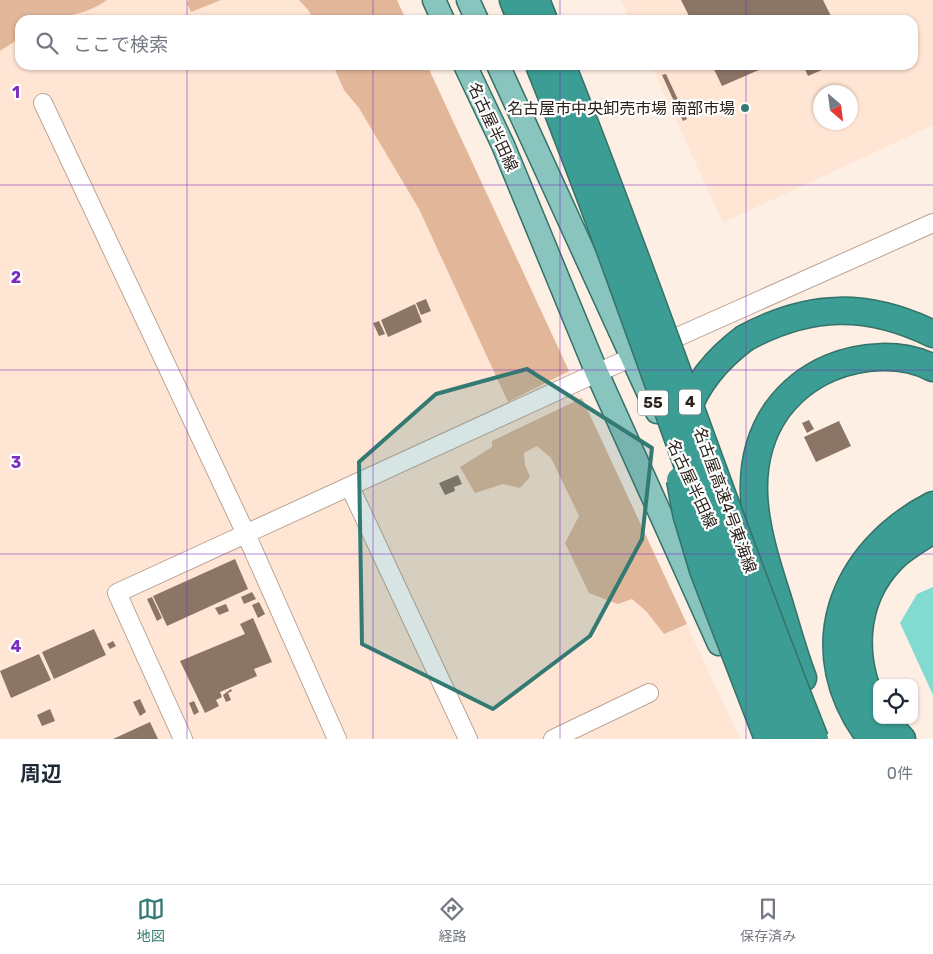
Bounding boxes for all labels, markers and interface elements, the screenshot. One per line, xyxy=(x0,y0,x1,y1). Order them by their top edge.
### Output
search box xyxy=(15,15,918,70)
icon: search xyxy=(33,29,61,57)
text: ここで検索 xyxy=(73,33,168,56)
street label: 名古屋半田線 xyxy=(464,79,522,175)
text: 1 xyxy=(12,83,20,102)
north arrow xyxy=(813,85,858,130)
place label: 名古屋市中央卸売市場 南部市場 xyxy=(507,99,735,118)
marker: 名古屋市中央卸売市場 南部市場 xyxy=(739,102,751,114)
text: 2 xyxy=(11,268,21,287)
road number: 55 xyxy=(638,390,668,416)
road number: 4 xyxy=(679,390,701,414)
street label: 名古屋高速4号東海線 xyxy=(690,424,760,576)
street label: 名古屋半田線 xyxy=(663,436,721,532)
text: 3 xyxy=(11,453,21,472)
text: 4 xyxy=(11,637,22,656)
map controls xyxy=(873,679,918,724)
button: locate xyxy=(873,679,918,724)
text: 周辺 xyxy=(20,761,62,786)
text: 0件 xyxy=(887,764,913,783)
tab: 地図 xyxy=(137,895,165,945)
tab: 経路 xyxy=(438,895,466,945)
tab: 保存済み xyxy=(740,895,796,945)

